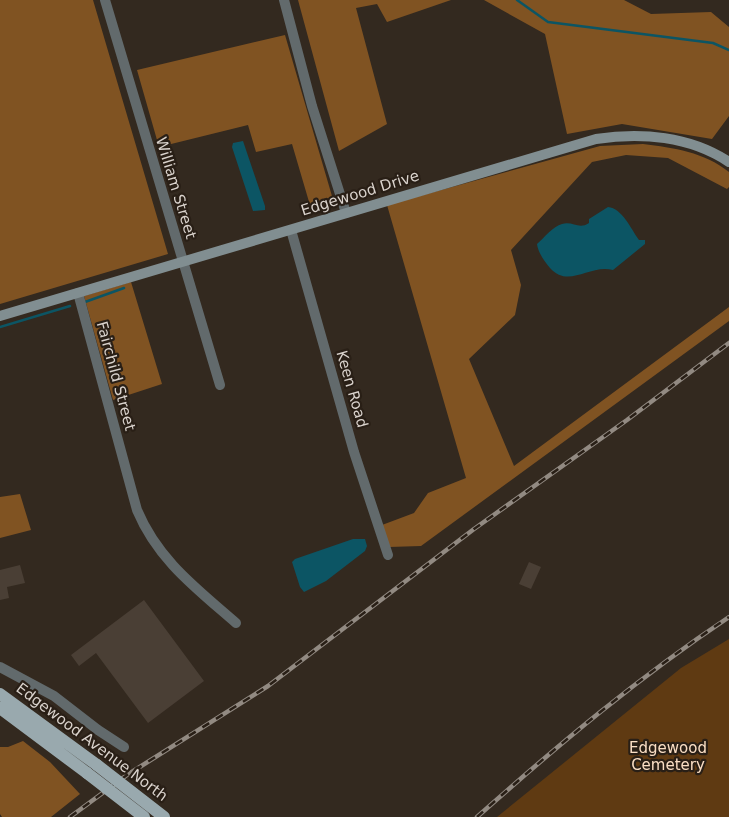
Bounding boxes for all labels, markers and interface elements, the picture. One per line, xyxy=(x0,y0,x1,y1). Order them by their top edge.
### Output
street label: William Street xyxy=(152,135,200,241)
street label: Edgewood Drive xyxy=(299,166,421,220)
street label: Fairchild Street xyxy=(93,319,139,433)
street label: Keen Road xyxy=(332,348,372,430)
street label: Edgewood Avenue North xyxy=(13,679,171,805)
park label: Edgewood Cemetery xyxy=(629,739,707,774)

